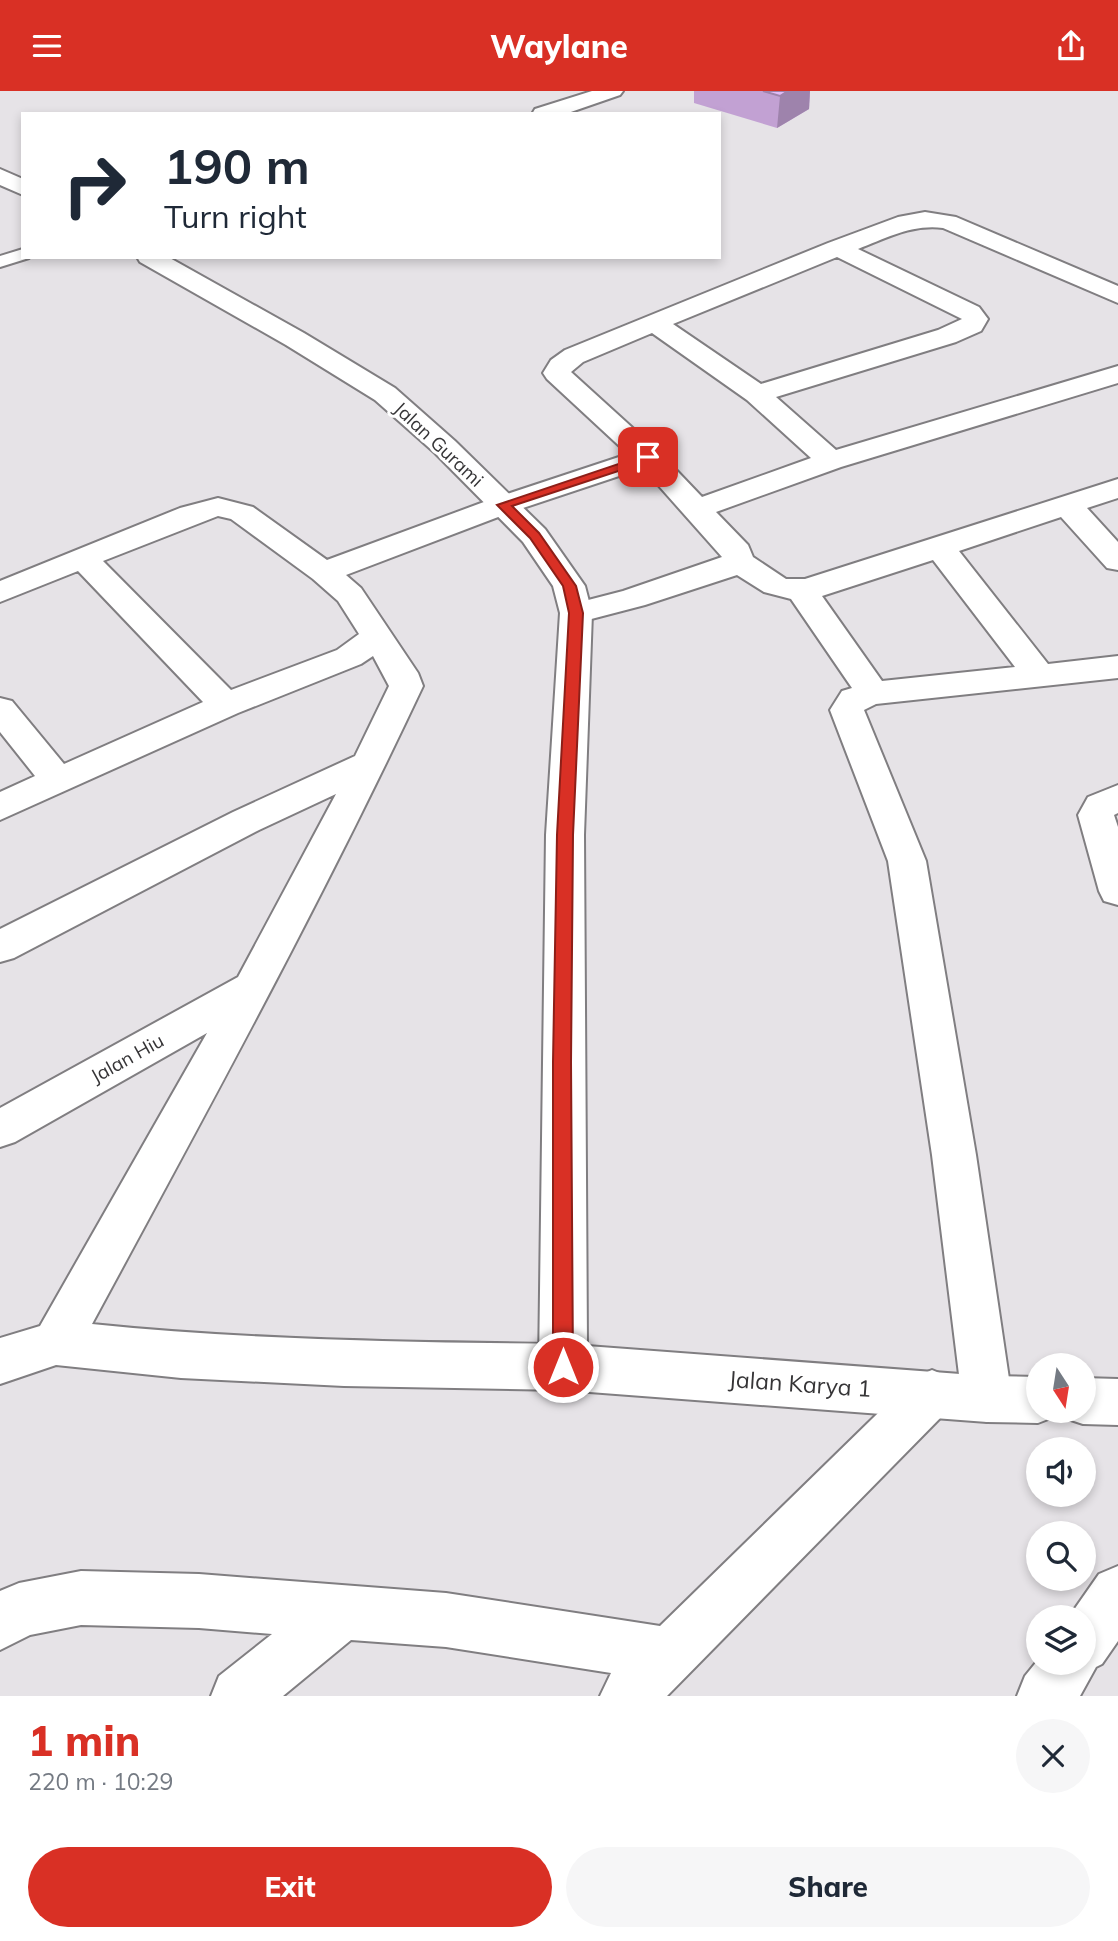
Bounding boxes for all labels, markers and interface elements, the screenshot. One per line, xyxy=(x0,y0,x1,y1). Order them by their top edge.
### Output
text: Waylane xyxy=(490,26,628,66)
icon: menu xyxy=(28,27,66,65)
icon: share xyxy=(1052,27,1090,65)
text: 190 m xyxy=(164,135,310,196)
icon: right xyxy=(49,140,140,231)
text: Turn right xyxy=(164,196,307,236)
street label: Jalan Gurami xyxy=(389,396,489,492)
pin xyxy=(618,427,678,487)
icon: arrive xyxy=(629,438,667,476)
street label: Jalan Hiu xyxy=(86,1028,168,1088)
position arrow xyxy=(526,1330,600,1404)
north arrow xyxy=(1026,1353,1096,1423)
map controls xyxy=(1026,1353,1096,1675)
street label: Jalan Karya 1 xyxy=(728,1364,872,1403)
button: sound xyxy=(1026,1437,1096,1507)
button: search xyxy=(1026,1521,1096,1591)
button: layers xyxy=(1026,1605,1096,1675)
text: 1 min xyxy=(28,1714,141,1767)
button: close xyxy=(1016,1719,1090,1793)
text: 220 m · 10:29 xyxy=(28,1767,173,1796)
button: Exit xyxy=(28,1847,552,1927)
button: Share xyxy=(566,1847,1090,1927)

